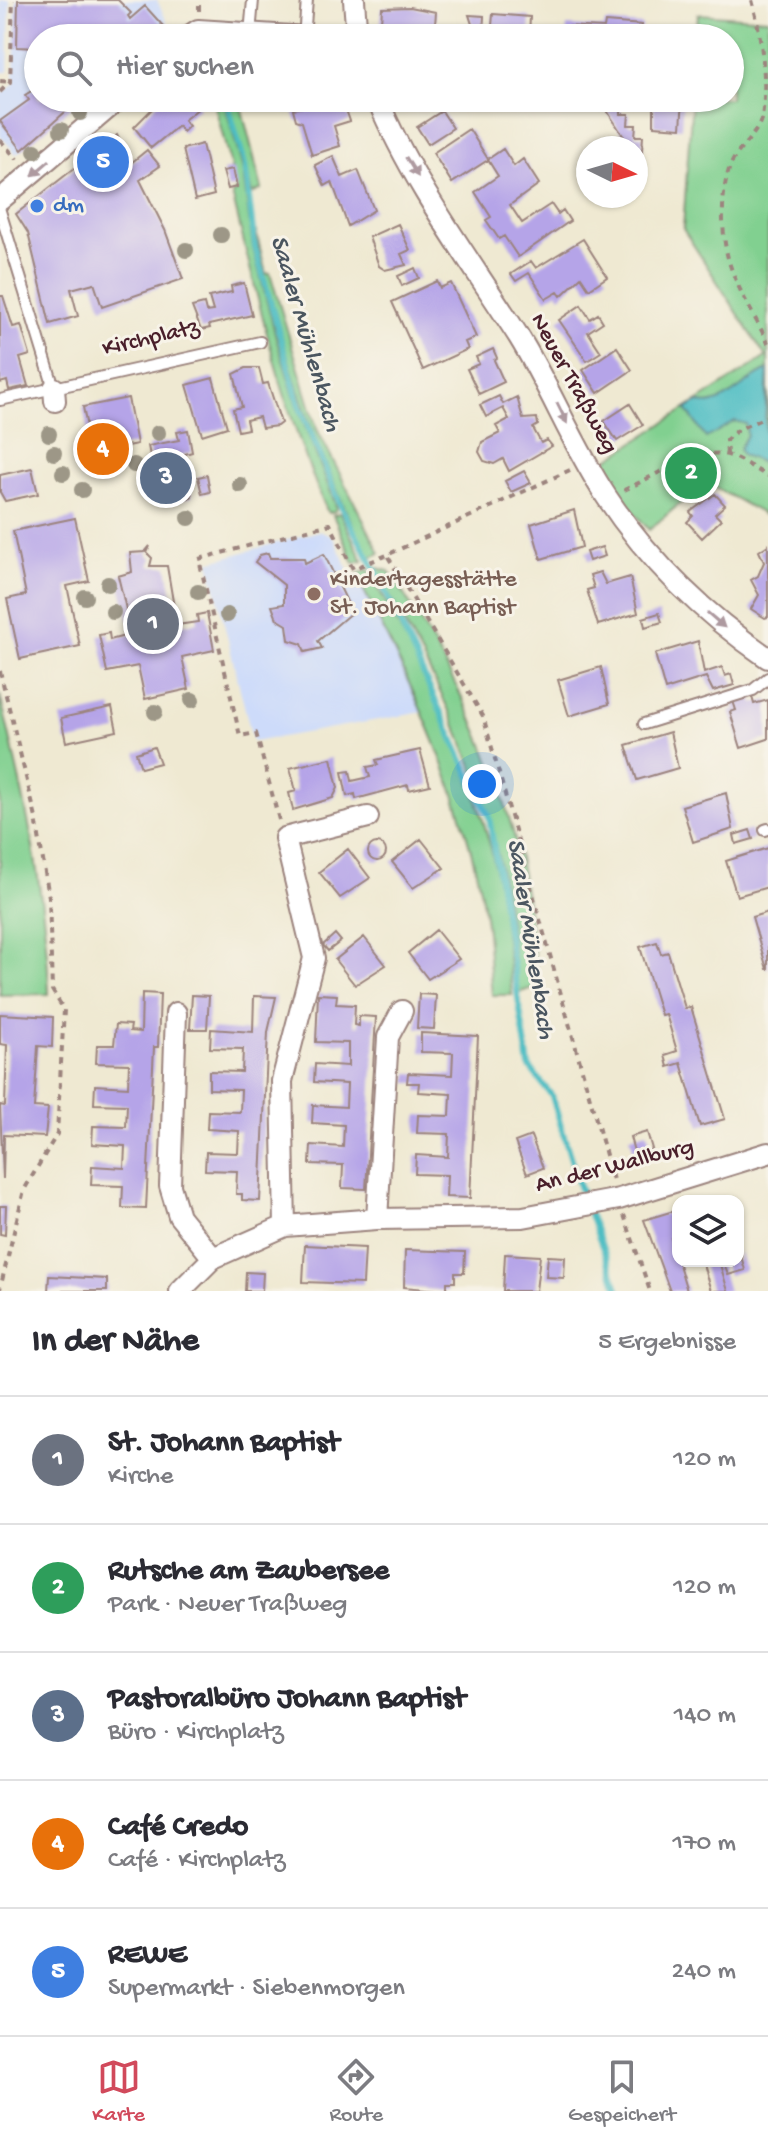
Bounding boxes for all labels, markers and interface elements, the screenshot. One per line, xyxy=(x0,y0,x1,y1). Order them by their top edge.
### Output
search box xyxy=(24,24,744,112)
icon: search xyxy=(52,46,96,90)
text: Hier suchen xyxy=(116,51,254,86)
pin: 5 xyxy=(77,132,129,192)
north arrow xyxy=(576,136,648,208)
one-way arrow xyxy=(405,156,419,178)
one-way arrow xyxy=(31,159,51,176)
place label: dm xyxy=(53,192,84,221)
marker: dm xyxy=(28,197,46,215)
water label: Saaler Mühlenbach xyxy=(261,233,347,436)
street label: Neuer Traßweg xyxy=(522,309,624,459)
street label: Kirchplatz xyxy=(100,313,204,364)
one-way arrow xyxy=(555,402,569,425)
pin: 4 xyxy=(77,419,129,479)
pin: 2 xyxy=(665,443,717,503)
pin: 3 xyxy=(140,448,192,508)
place label: Kindertagesstätte St. Johann Baptist xyxy=(330,566,517,623)
marker: Kindertagesstätte St. Johann Baptist xyxy=(305,585,323,603)
pin: 1 xyxy=(127,594,179,654)
one-way arrow xyxy=(706,611,726,628)
your location xyxy=(462,764,502,804)
water label: Saaler Mühlenbach xyxy=(498,837,560,1042)
street label: An der Wallburg xyxy=(533,1133,697,1201)
map controls xyxy=(672,1195,744,1267)
button: layers xyxy=(672,1195,744,1267)
text: In der Nähe xyxy=(32,1323,199,1363)
text: 5 Ergebnisse xyxy=(598,1328,736,1359)
text: St. Johann Baptist xyxy=(108,1427,339,1462)
text: 1 xyxy=(53,1445,63,1476)
text: 120 m xyxy=(673,1445,736,1476)
text: Kirche xyxy=(108,1462,173,1493)
text: Rutsche am Zaubersee xyxy=(108,1555,389,1590)
text: 2 xyxy=(52,1573,64,1604)
text: 120 m xyxy=(673,1573,736,1604)
text: Park · Neuer Traßweg xyxy=(108,1590,347,1621)
text: Pastoralbüro Johann Baptist xyxy=(108,1683,466,1718)
text: 3 xyxy=(51,1701,65,1732)
text: 140 m xyxy=(674,1701,736,1732)
text: Büro · Kirchplatz xyxy=(108,1718,284,1749)
text: Café Credo xyxy=(108,1811,248,1846)
text: 4 xyxy=(52,1829,64,1860)
text: 170 m xyxy=(673,1829,736,1860)
text: Café · Kirchplatz xyxy=(108,1846,285,1877)
text: REWE xyxy=(108,1939,187,1974)
text: 5 xyxy=(51,1957,65,1988)
text: 240 m xyxy=(672,1957,736,1988)
text: Supermarkt · Siebenmorgen xyxy=(108,1974,405,2005)
tab: Karte xyxy=(92,2055,145,2129)
tab: Route xyxy=(330,2055,383,2129)
tab: Gespeichert xyxy=(568,2055,676,2129)

